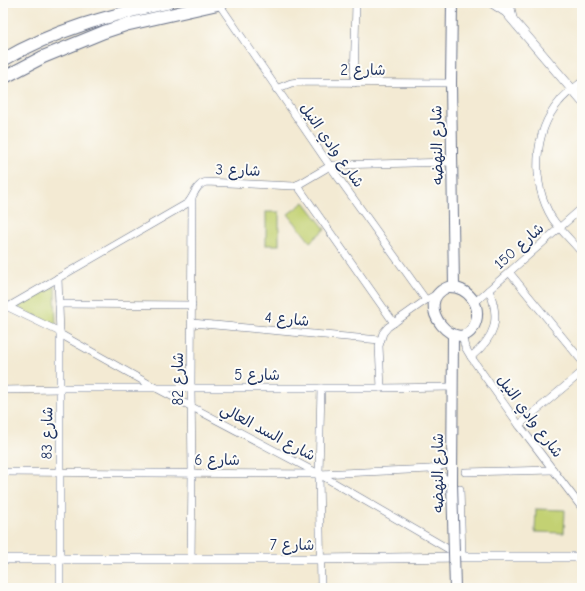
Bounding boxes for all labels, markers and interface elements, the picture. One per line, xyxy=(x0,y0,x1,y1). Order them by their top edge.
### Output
street label: شارع 2 xyxy=(340,61,386,80)
street label: شارع وادي النيل xyxy=(295,99,368,192)
street label: شارع النهضه xyxy=(427,105,448,185)
street label: شارع 3 xyxy=(215,160,261,181)
street label: شارع 150 xyxy=(490,219,548,274)
street label: شارع 4 xyxy=(264,308,310,331)
street label: شارع 82 xyxy=(169,352,188,406)
street label: شارع 5 xyxy=(234,366,280,385)
street label: شارع وادي النيل xyxy=(491,371,567,462)
street label: شارع السد العالي xyxy=(216,399,319,468)
street label: شارع 83 xyxy=(38,406,57,460)
street label: شارع النهضه xyxy=(429,433,448,513)
street label: شارع 6 xyxy=(194,451,240,470)
street label: شارع 7 xyxy=(270,536,314,555)

